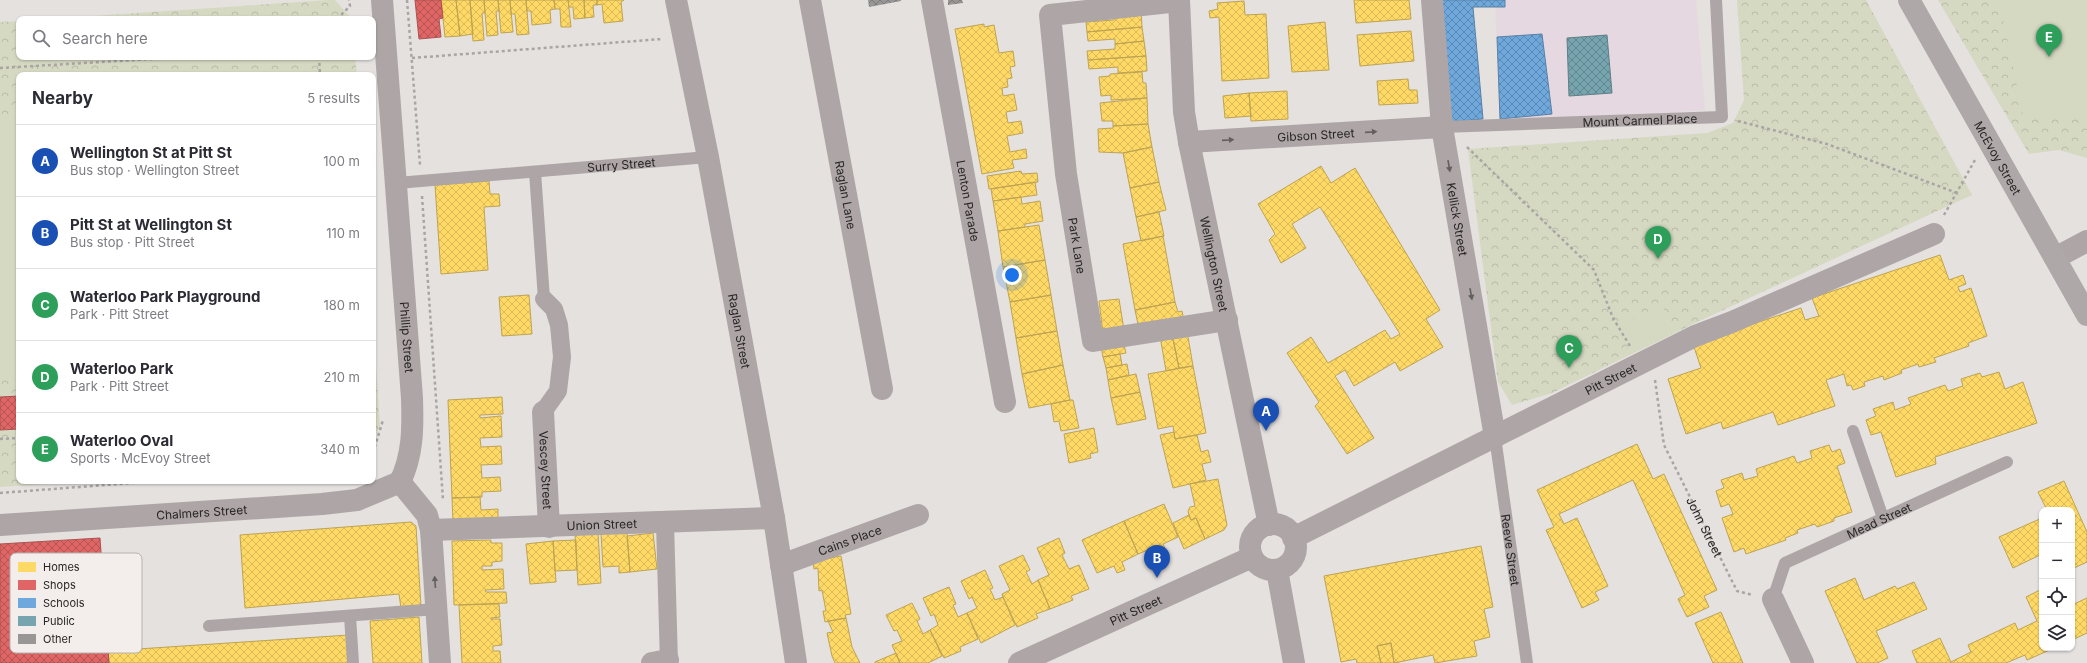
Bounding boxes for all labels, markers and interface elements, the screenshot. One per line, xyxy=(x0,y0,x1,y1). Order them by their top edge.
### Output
search box xyxy=(16,16,376,60)
pin: E xyxy=(2036,24,2062,57)
icon: search xyxy=(30,27,52,49)
text: Search here xyxy=(62,29,148,48)
text: Nearby xyxy=(32,88,93,108)
text: 5 results xyxy=(307,90,360,106)
street label: Mount Carmel Place xyxy=(1582,110,1697,129)
street label: McEvoy Street xyxy=(1971,118,2025,197)
street label: Gibson Street xyxy=(1277,125,1355,144)
one-way arrow xyxy=(1365,128,1377,135)
one-way arrow xyxy=(1222,137,1234,144)
text: Wellington St at Pitt St xyxy=(70,143,232,162)
text: A xyxy=(40,153,50,169)
text: 100 m xyxy=(323,153,360,169)
street label: Surry Street xyxy=(587,154,656,175)
street label: Raglan Lane xyxy=(832,159,860,230)
street label: Lenton Parade xyxy=(954,159,983,243)
one-way arrow xyxy=(1446,160,1452,172)
text: Bus stop · Wellington Street xyxy=(70,162,239,178)
street label: Kellick Street xyxy=(1444,182,1471,257)
text: Pitt St at Wellington St xyxy=(70,215,232,234)
street label: Wellington Street xyxy=(1197,215,1232,313)
street label: Park Lane xyxy=(1066,216,1089,275)
text: B xyxy=(41,225,49,241)
text: 110 m xyxy=(326,225,360,241)
pin: D xyxy=(1645,226,1671,259)
text: Bus stop · Pitt Street xyxy=(70,234,195,250)
your location xyxy=(1002,265,1022,285)
text: Waterloo Park Playground xyxy=(70,287,260,306)
one-way arrow xyxy=(1468,288,1474,300)
street label: Raglan Street xyxy=(726,292,754,370)
text: C xyxy=(40,297,50,313)
text: 180 m xyxy=(323,297,360,313)
street label: Phillip Street xyxy=(397,301,418,373)
text: Park · Pitt Street xyxy=(70,306,169,322)
pin: C xyxy=(1556,335,1582,368)
text: Waterloo Park xyxy=(70,359,173,378)
street label: Pitt Street xyxy=(1582,359,1638,398)
text: D xyxy=(40,369,50,385)
text: 210 m xyxy=(324,369,360,385)
text: Park · Pitt Street xyxy=(70,378,169,394)
pin: A xyxy=(1253,398,1279,431)
street label: Vescey Street xyxy=(536,430,556,510)
text: Waterloo Oval xyxy=(70,431,173,450)
text: E xyxy=(41,441,49,457)
text: 340 m xyxy=(320,441,360,457)
text: Sports · McEvoy Street xyxy=(70,450,210,466)
street label: John Street xyxy=(1684,494,1726,559)
street label: Mead Street xyxy=(1844,499,1914,542)
street label: Chalmers Street xyxy=(156,501,248,522)
map controls xyxy=(2039,507,2075,651)
button: + xyxy=(2039,507,2075,543)
street label: Reeve Street xyxy=(1499,513,1523,587)
street label: Union Street xyxy=(566,515,637,533)
street label: Cains Place xyxy=(816,522,883,558)
button: − xyxy=(2039,543,2075,579)
pin: B xyxy=(1144,545,1170,578)
legend xyxy=(10,553,142,653)
text: Homes xyxy=(43,560,80,574)
one-way arrow xyxy=(431,576,438,588)
text: Shops xyxy=(43,578,76,592)
button: locate xyxy=(2039,579,2075,615)
street label: Pitt Street xyxy=(1107,592,1164,628)
text: Schools xyxy=(43,596,85,610)
text: Public xyxy=(43,614,75,628)
button: layers xyxy=(2039,615,2075,651)
text: Other xyxy=(43,632,72,646)

